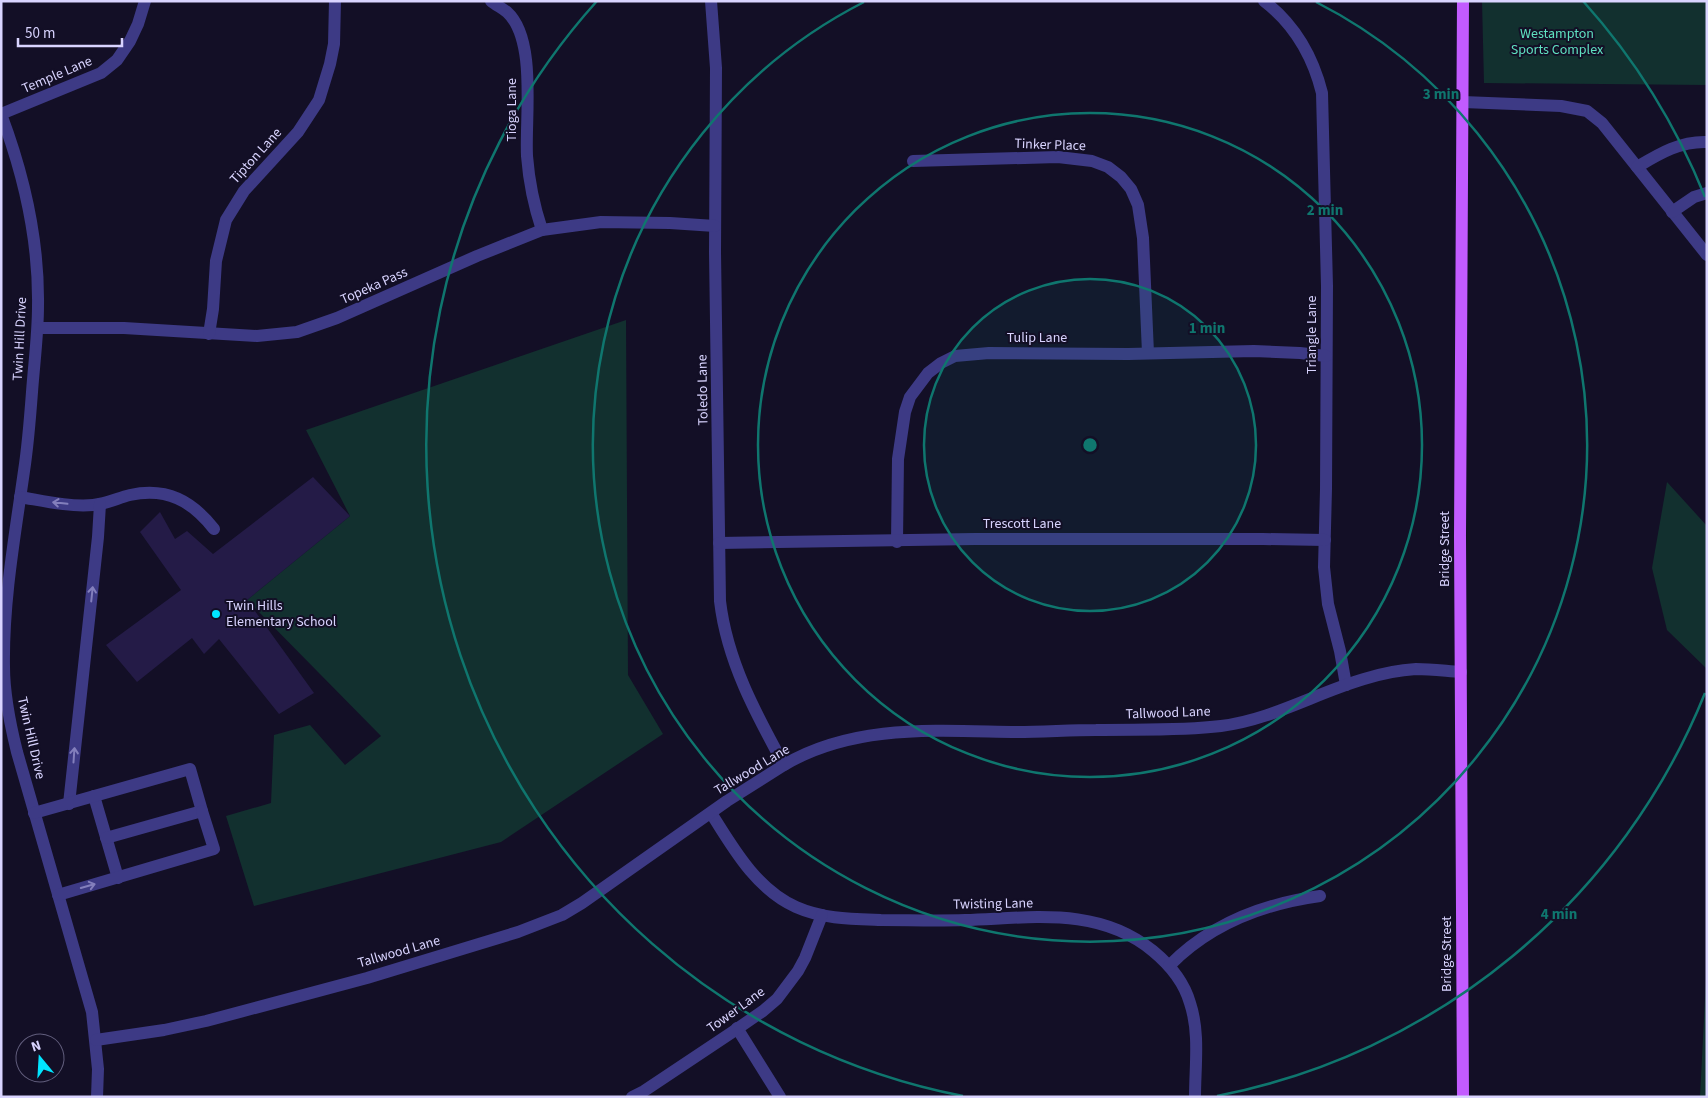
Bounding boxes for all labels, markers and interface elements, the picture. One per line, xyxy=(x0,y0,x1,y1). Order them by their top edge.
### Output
scale bar xyxy=(18,15,121,47)
text: 50 m xyxy=(25,23,55,44)
park label: Westampton Sports Complex xyxy=(1511,24,1604,60)
street label: Temple Lane xyxy=(19,51,95,99)
street label: Tioga Lane xyxy=(502,78,522,142)
text: 3 min xyxy=(1423,84,1459,105)
street label: Tipton Lane xyxy=(225,123,287,189)
street label: Tinker Place xyxy=(1014,134,1086,156)
text: 2 min xyxy=(1307,200,1343,221)
street label: Topeka Pass xyxy=(337,262,411,310)
street label: Triangle Lane xyxy=(1302,296,1322,374)
street label: Twin Hill Drive xyxy=(8,297,32,381)
text: 1 min xyxy=(1189,318,1225,339)
street label: Tulip Lane xyxy=(1007,328,1067,348)
street label: Toledo Lane xyxy=(692,354,714,426)
centre of rings xyxy=(1081,436,1099,454)
one-way arrow xyxy=(52,498,68,508)
street label: Bridge Street xyxy=(1435,511,1455,587)
street label: Trescott Lane xyxy=(983,514,1061,534)
one-way arrow xyxy=(87,586,97,602)
place label: Twin Hills Elementary School xyxy=(226,596,337,632)
marker: Twin Hills Elementary School xyxy=(210,608,222,620)
street label: Twin Hill Drive xyxy=(12,695,50,781)
street label: Tallwood Lane xyxy=(1125,702,1211,724)
street label: Tallwood Lane xyxy=(710,740,794,800)
one-way arrow xyxy=(69,747,79,763)
one-way arrow xyxy=(79,881,95,890)
street label: Twisting Lane xyxy=(953,893,1033,915)
text: 4 min xyxy=(1541,904,1577,925)
street label: Bridge Street xyxy=(1437,916,1457,992)
street label: Tallwood Lane xyxy=(355,931,443,973)
street label: Tower Lane xyxy=(703,982,769,1038)
north arrow xyxy=(15,1033,65,1083)
text: N xyxy=(29,1036,44,1058)

